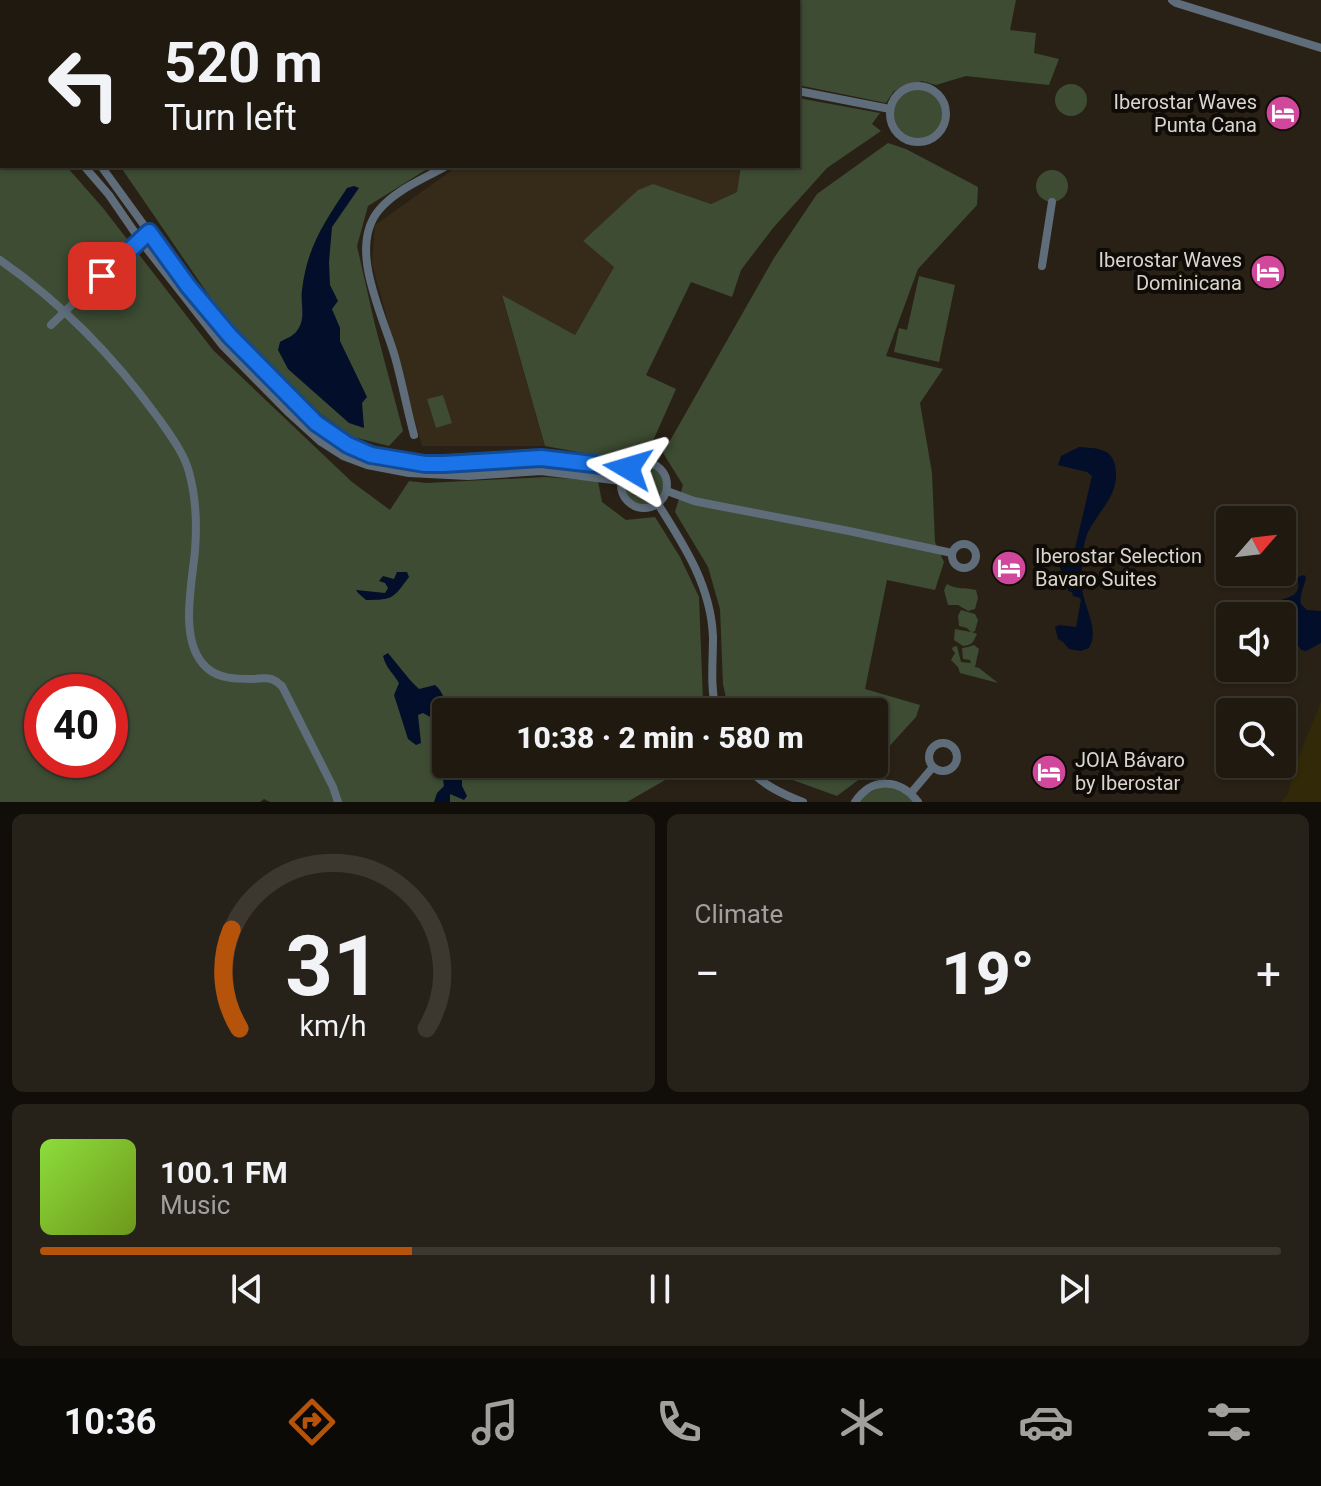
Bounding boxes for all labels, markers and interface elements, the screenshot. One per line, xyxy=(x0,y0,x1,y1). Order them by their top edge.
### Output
text: 520 m xyxy=(164,30,323,96)
icon: left xyxy=(32,32,136,136)
place label: Iberostar Waves Punta Cana xyxy=(1114,90,1257,137)
hotel icon: Iberostar Waves Punta Cana xyxy=(1264,94,1302,132)
text: Turn left xyxy=(164,97,297,139)
pin xyxy=(68,242,136,310)
place label: Iberostar Waves Dominicana xyxy=(1099,248,1242,295)
hotel icon: Iberostar Waves Dominicana xyxy=(1249,253,1287,291)
icon: arrive xyxy=(80,254,124,298)
position arrow xyxy=(586,426,670,510)
north arrow xyxy=(1216,506,1296,586)
map controls xyxy=(1216,506,1296,778)
place label: Iberostar Selection Bavaro Suites xyxy=(1035,544,1202,591)
hotel icon: Iberostar Selection Bavaro Suites xyxy=(990,549,1028,587)
button: sound xyxy=(1216,602,1296,682)
speed limit sign: 40 xyxy=(24,674,128,778)
button: search xyxy=(1216,698,1296,778)
text: 10:38 · 2 min · 580 m xyxy=(516,720,804,755)
place label: JOIA Bávaro by Iberostar xyxy=(1075,748,1185,795)
hotel icon: JOIA Bávaro by Iberostar xyxy=(1030,753,1068,791)
text: Climate xyxy=(695,899,783,929)
text: 31 xyxy=(286,918,381,1015)
text: 19° xyxy=(941,938,1034,1009)
text: − xyxy=(695,948,720,1000)
text: + xyxy=(1256,948,1281,1000)
text: km/h xyxy=(300,1009,367,1043)
text: 100.1 FM xyxy=(160,1155,288,1190)
text: Music xyxy=(160,1190,230,1220)
icon: previous xyxy=(225,1267,269,1311)
icon: pause xyxy=(638,1267,682,1311)
icon: next xyxy=(1052,1267,1096,1311)
icon: directions xyxy=(284,1394,340,1450)
icon: music xyxy=(467,1394,523,1450)
icon: phone xyxy=(651,1394,707,1450)
icon: climate xyxy=(834,1394,890,1450)
icon: car xyxy=(1018,1394,1074,1450)
icon: filters xyxy=(1201,1394,1257,1450)
text: 10:36 xyxy=(64,1401,156,1443)

